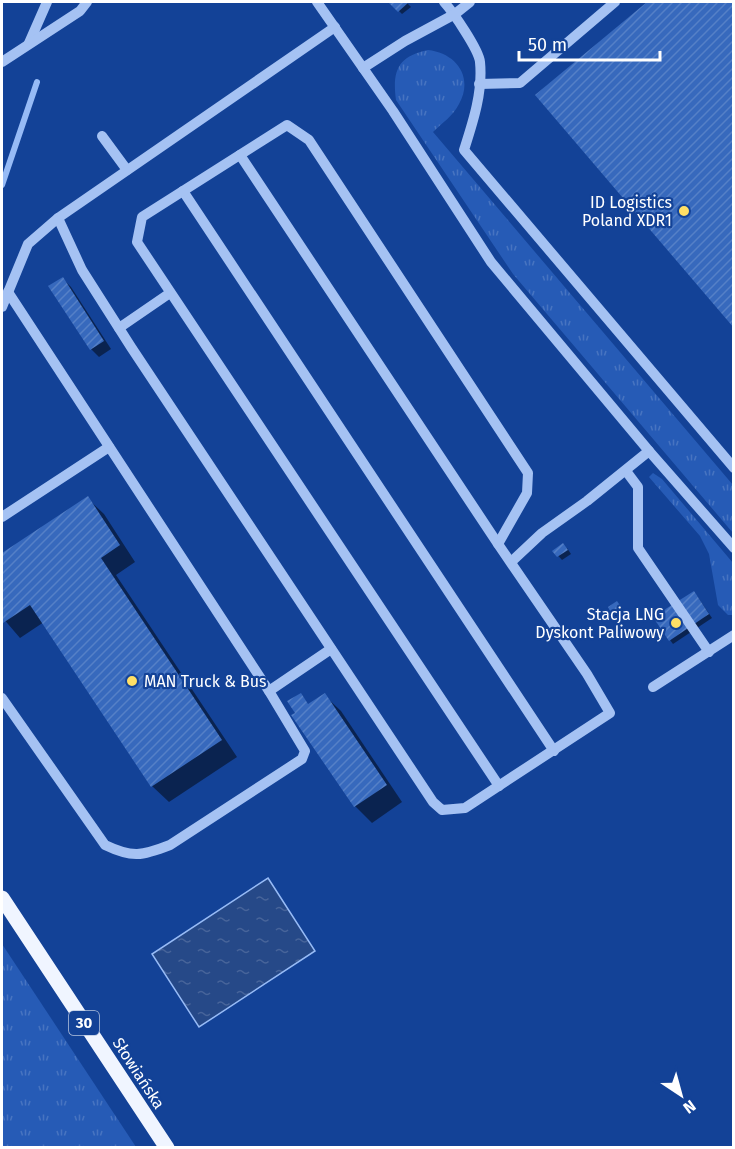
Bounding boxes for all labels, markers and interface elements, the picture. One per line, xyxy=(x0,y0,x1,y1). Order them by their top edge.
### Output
scale bar xyxy=(519,24,660,62)
text: 50 m xyxy=(528,34,567,56)
place label: ID Logistics Poland XDR1 xyxy=(582,193,672,230)
marker: ID Logistics Poland XDR1 xyxy=(677,204,691,218)
place label: Stacja LNG Dyskont Paliwowy xyxy=(535,605,664,642)
marker: Stacja LNG Dyskont Paliwowy xyxy=(669,616,683,630)
place label: MAN Truck & Bus xyxy=(144,672,267,691)
marker: MAN Truck & Bus xyxy=(125,674,139,688)
road number: 30 xyxy=(69,1011,99,1035)
street label: Słowiańska xyxy=(109,1034,169,1112)
north arrow xyxy=(651,1065,711,1125)
text: N xyxy=(680,1096,699,1118)

